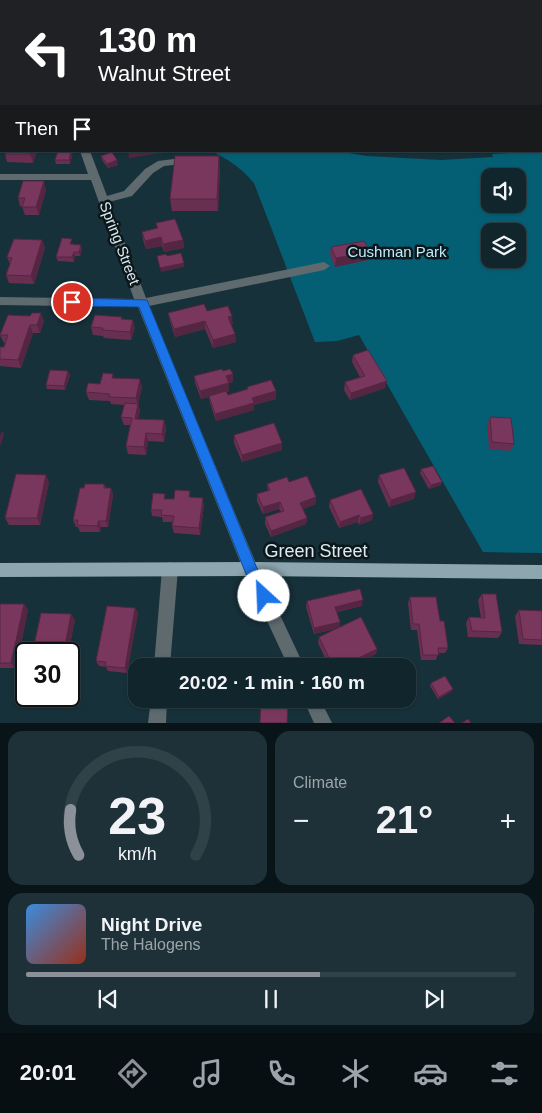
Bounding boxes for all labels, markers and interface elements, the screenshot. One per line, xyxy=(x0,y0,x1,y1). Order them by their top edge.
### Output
icon: left xyxy=(15,20,80,85)
text: 130 m xyxy=(98,20,197,59)
text: Walnut Street xyxy=(98,61,230,86)
icon: arrive xyxy=(68,115,96,143)
text: Then xyxy=(15,118,58,139)
map controls xyxy=(481,168,526,268)
button: sound xyxy=(481,168,526,213)
street label: Spring Street xyxy=(96,199,144,288)
button: layers xyxy=(481,223,526,268)
park label: Cushman Park xyxy=(347,243,447,260)
pin xyxy=(51,281,93,323)
icon: arrive xyxy=(58,288,86,316)
street label: Green Street xyxy=(264,541,368,561)
position arrow xyxy=(237,569,289,621)
speed limit sign: 30 xyxy=(15,642,80,707)
text: 20:02 · 1 min · 160 m xyxy=(179,672,365,693)
text: Climate xyxy=(293,774,347,791)
text: 23 xyxy=(109,787,166,845)
text: 21° xyxy=(376,799,433,841)
text: − xyxy=(293,805,309,836)
text: + xyxy=(500,805,516,836)
text: km/h xyxy=(118,844,157,864)
text: Night Drive xyxy=(101,914,202,935)
text: The Halogens xyxy=(101,936,201,953)
icon: previous xyxy=(94,985,122,1013)
icon: pause xyxy=(257,985,285,1013)
icon: next xyxy=(420,985,448,1013)
icon: directions xyxy=(115,1056,150,1091)
icon: music xyxy=(190,1056,225,1091)
icon: phone xyxy=(264,1056,299,1091)
icon: climate xyxy=(338,1056,373,1091)
icon: car xyxy=(413,1056,448,1091)
icon: filters xyxy=(487,1056,522,1091)
text: 20:01 xyxy=(20,1060,76,1085)

